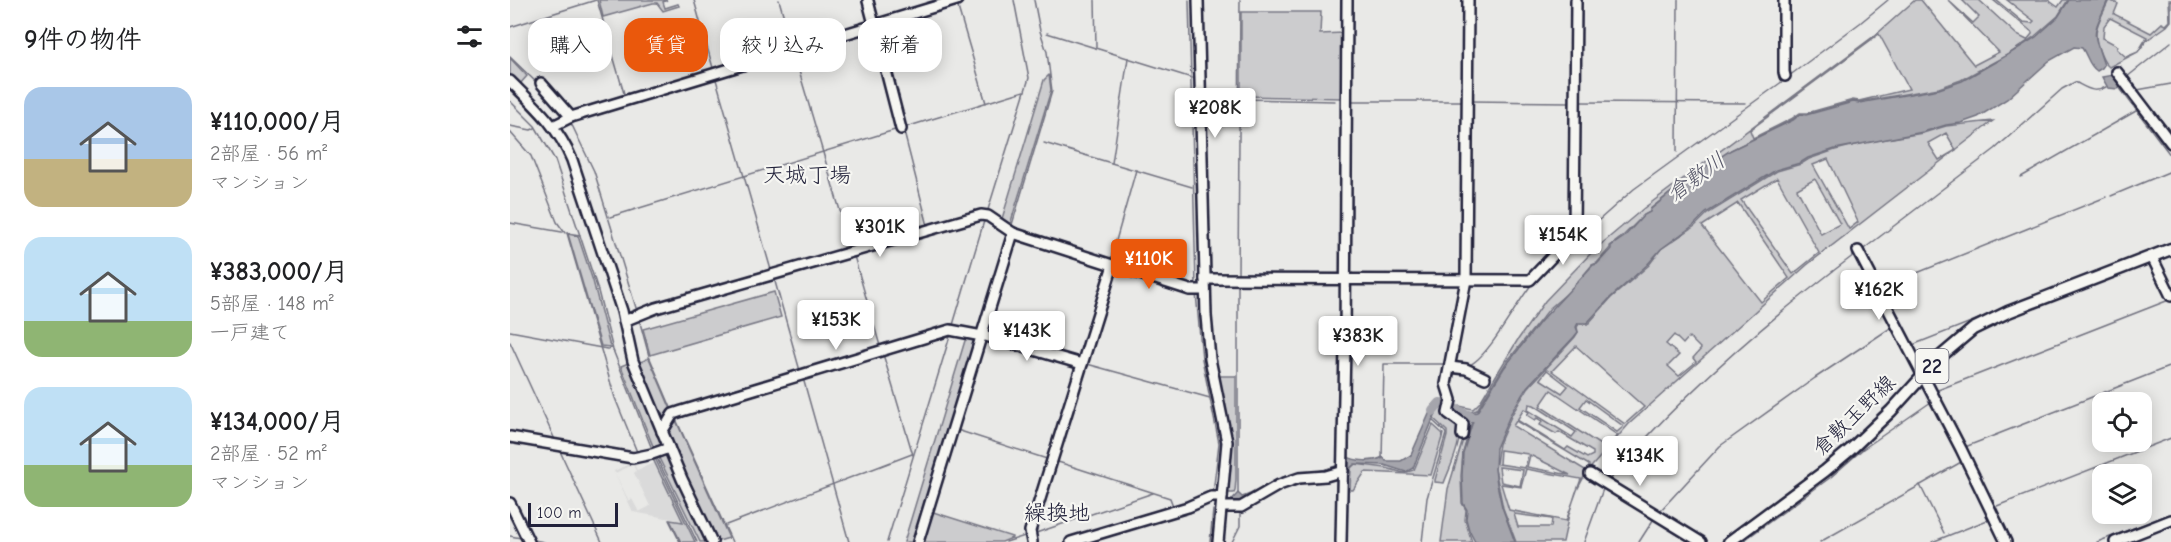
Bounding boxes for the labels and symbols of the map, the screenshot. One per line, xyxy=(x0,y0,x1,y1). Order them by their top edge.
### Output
pin: ¥208K xyxy=(1173,88,1257,139)
water label: 倉敷川 xyxy=(1662,147,1730,207)
district label: 天城丁場 xyxy=(763,162,851,188)
pin: ¥301K xyxy=(838,207,922,258)
pin: ¥154K xyxy=(1521,215,1605,266)
pin: ¥110K xyxy=(1107,239,1191,290)
pin: ¥162K xyxy=(1837,270,1921,321)
pin: ¥153K xyxy=(794,300,878,351)
pin: ¥143K xyxy=(985,311,1069,362)
pin: ¥383K xyxy=(1316,316,1400,367)
road number: 22 xyxy=(1916,349,1948,383)
street label: 倉敷玉野線 xyxy=(1808,370,1900,460)
pin: ¥134K xyxy=(1598,436,1682,487)
scale bar xyxy=(528,500,618,528)
district label: 繰換地 xyxy=(1024,500,1090,526)

